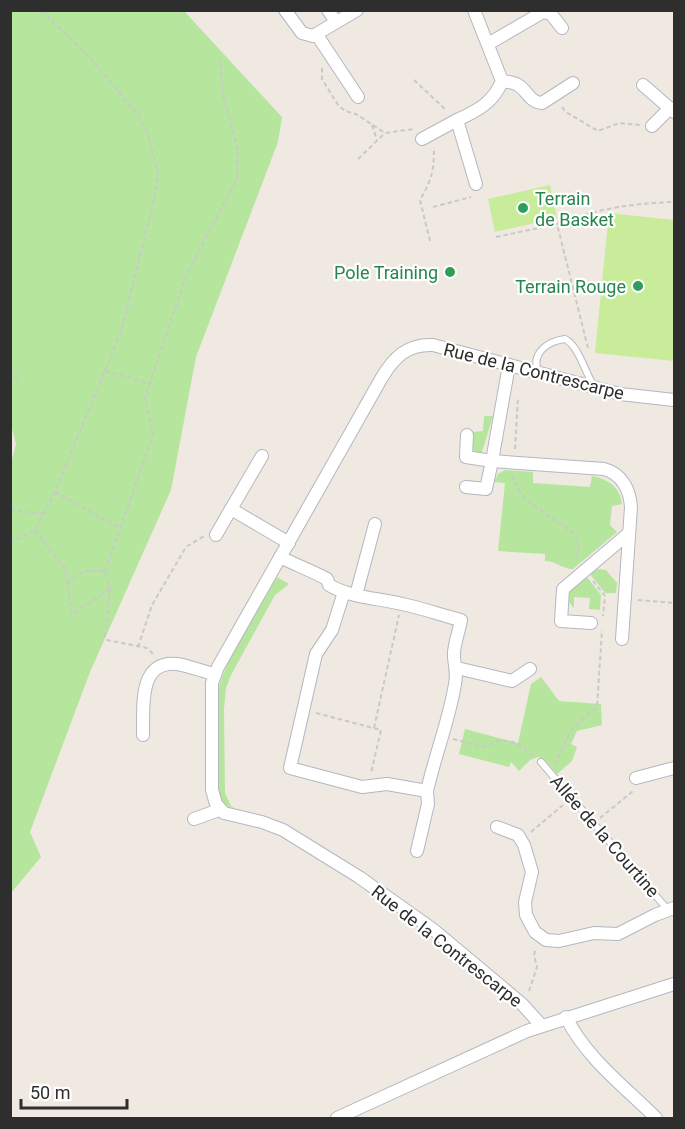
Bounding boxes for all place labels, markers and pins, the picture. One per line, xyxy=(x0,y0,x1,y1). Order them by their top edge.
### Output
place label: Terrain de Basket xyxy=(535,188,614,230)
marker: Terrain de Basket xyxy=(516,201,530,215)
place label: Pole Training xyxy=(334,262,438,283)
marker: Pole Training xyxy=(443,265,457,279)
place label: Terrain Rouge xyxy=(515,276,626,297)
marker: Terrain Rouge xyxy=(631,279,645,293)

